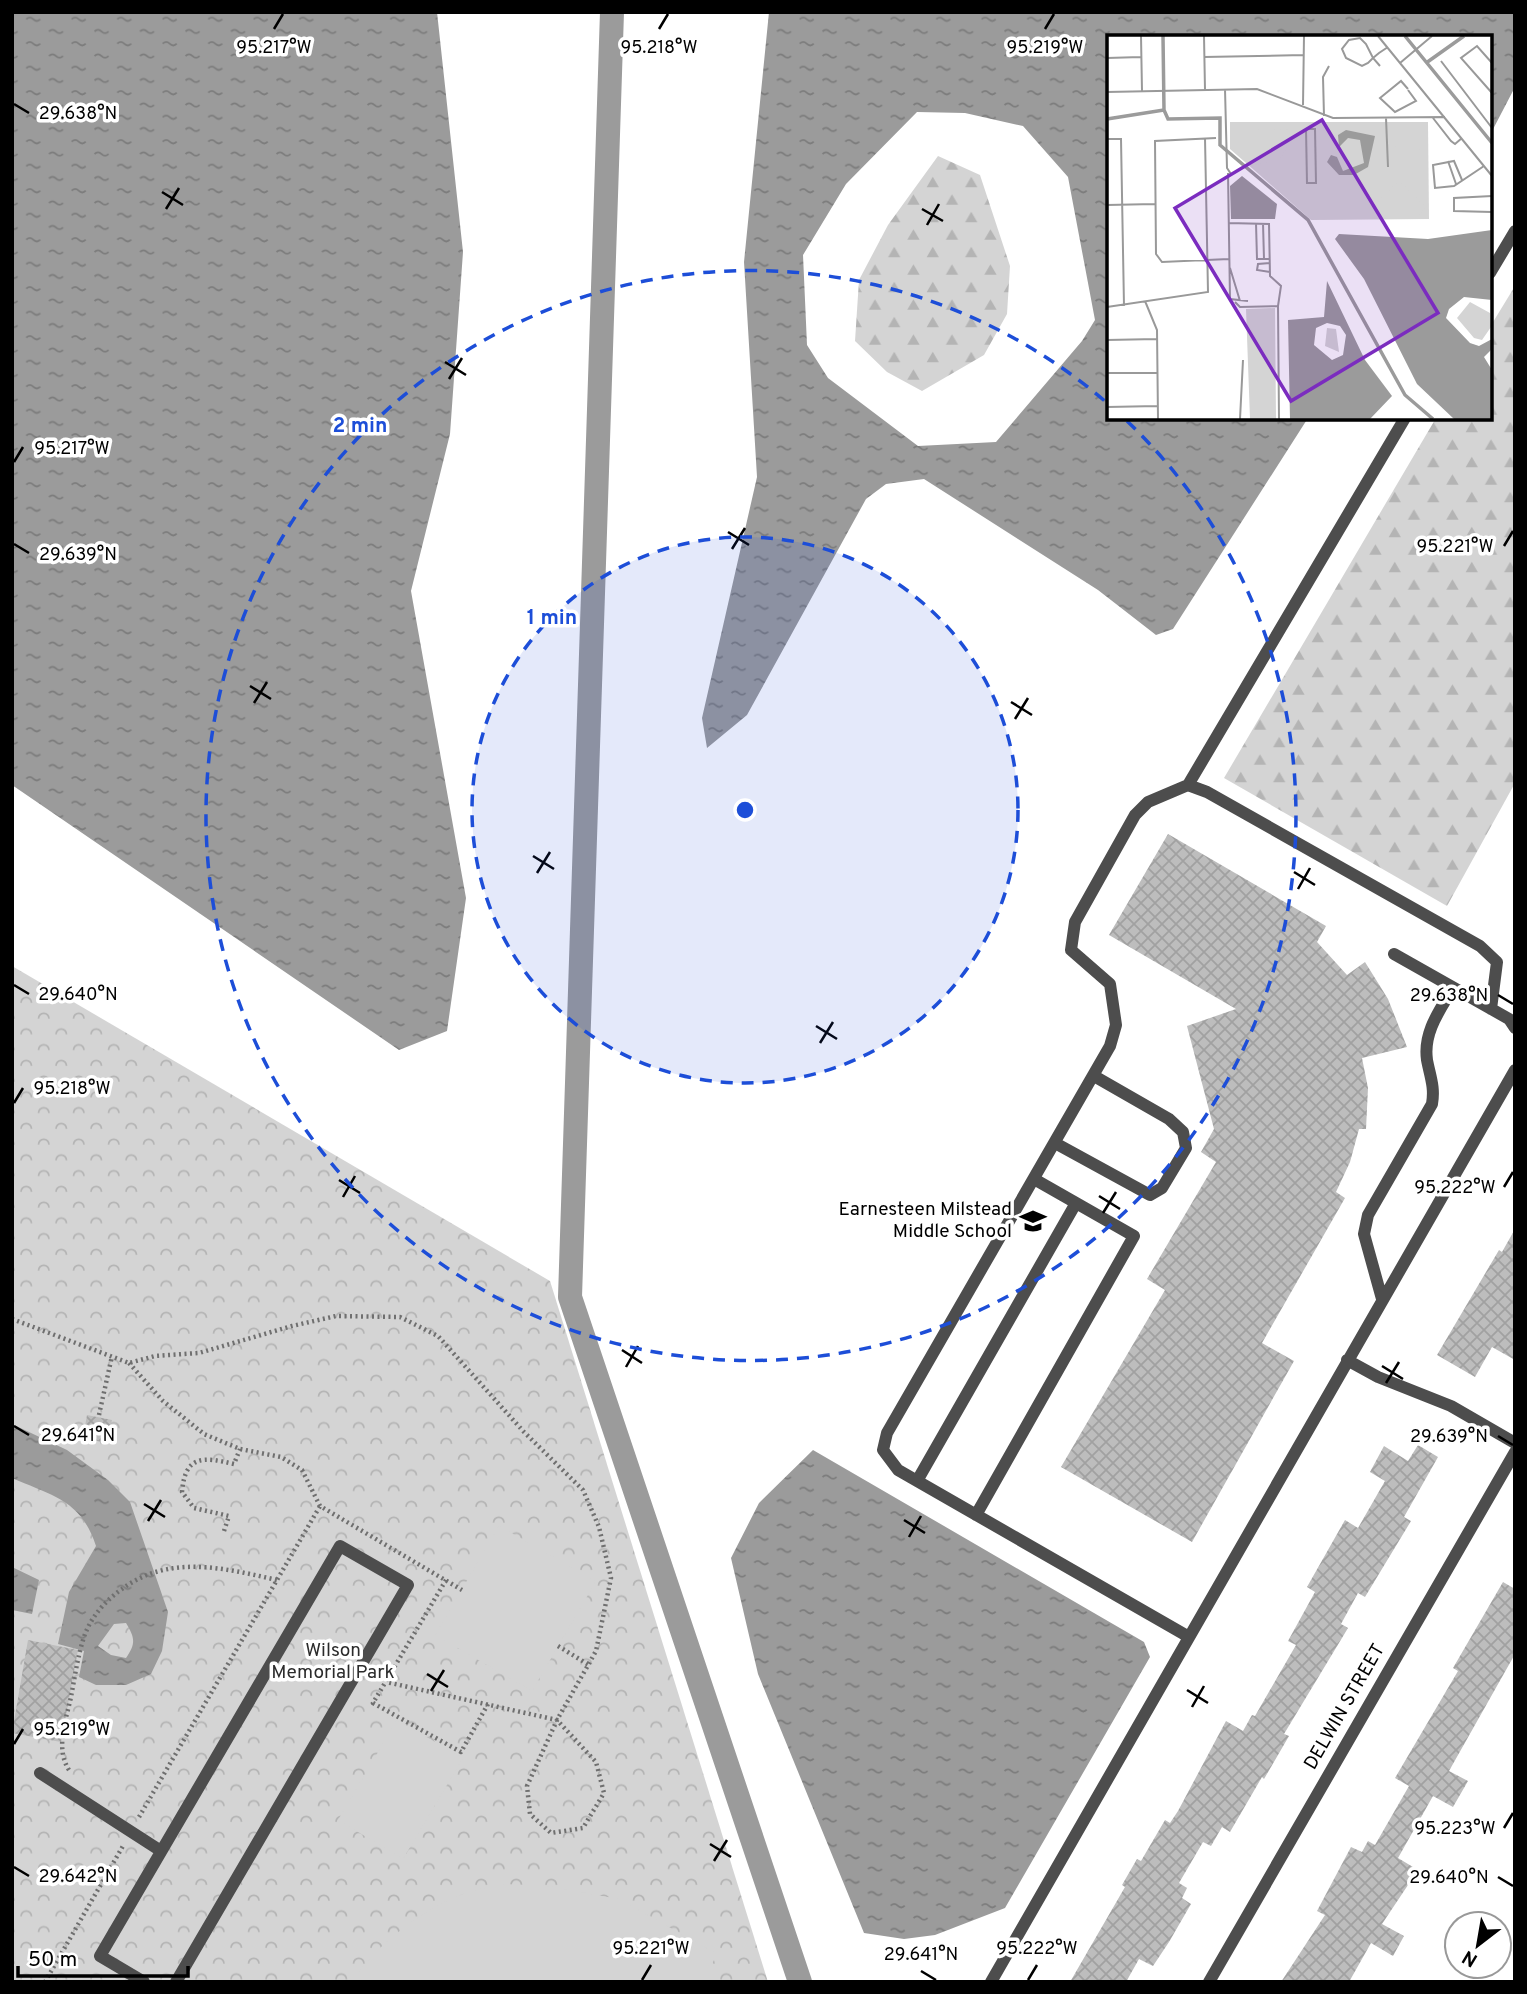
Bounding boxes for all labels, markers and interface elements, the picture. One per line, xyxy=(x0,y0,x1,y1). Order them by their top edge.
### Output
inset map xyxy=(1107,35,1492,420)
text: 95.217°W xyxy=(236,37,312,60)
text: 95.218°W xyxy=(620,37,698,60)
text: 95.219°W xyxy=(1007,37,1083,60)
text: 29.638°N xyxy=(39,103,117,126)
text: 2 min xyxy=(333,413,387,440)
text: 95.217°W xyxy=(34,438,110,461)
text: 95.221°W xyxy=(1416,536,1494,559)
text: 29.639°N xyxy=(39,544,117,567)
text: 1 min xyxy=(527,605,577,632)
centre of rings xyxy=(733,798,757,822)
text: 29.640°N xyxy=(38,984,118,1007)
text: 29.638°N xyxy=(1410,985,1488,1008)
text: 95.218°W xyxy=(33,1078,111,1101)
text: 95.222°W xyxy=(1414,1177,1496,1200)
place label: Earnesteen Milstead Middle School xyxy=(838,1198,1012,1244)
school or university icon: Earnesteen Milstead Middle School xyxy=(1018,1206,1048,1236)
text: 29.641°N xyxy=(41,1425,115,1448)
text: 29.639°N xyxy=(1410,1426,1488,1449)
park label: Wilson Memorial Park xyxy=(271,1639,395,1685)
street label: DELWIN STREET xyxy=(1299,1640,1391,1774)
text: 95.219°W xyxy=(34,1719,110,1742)
text: 95.223°W xyxy=(1414,1818,1496,1841)
text: 29.642°N xyxy=(39,1866,117,1889)
text: 29.640°N xyxy=(1409,1867,1489,1890)
north arrow xyxy=(1443,1910,1513,1980)
scale bar xyxy=(18,1934,187,1978)
text: 95.221°W xyxy=(612,1938,690,1961)
text: 95.222°W xyxy=(996,1938,1078,1961)
text: 29.641°N xyxy=(884,1944,958,1967)
text: N xyxy=(1458,1944,1482,1972)
text: 50 m xyxy=(28,1947,77,1974)

